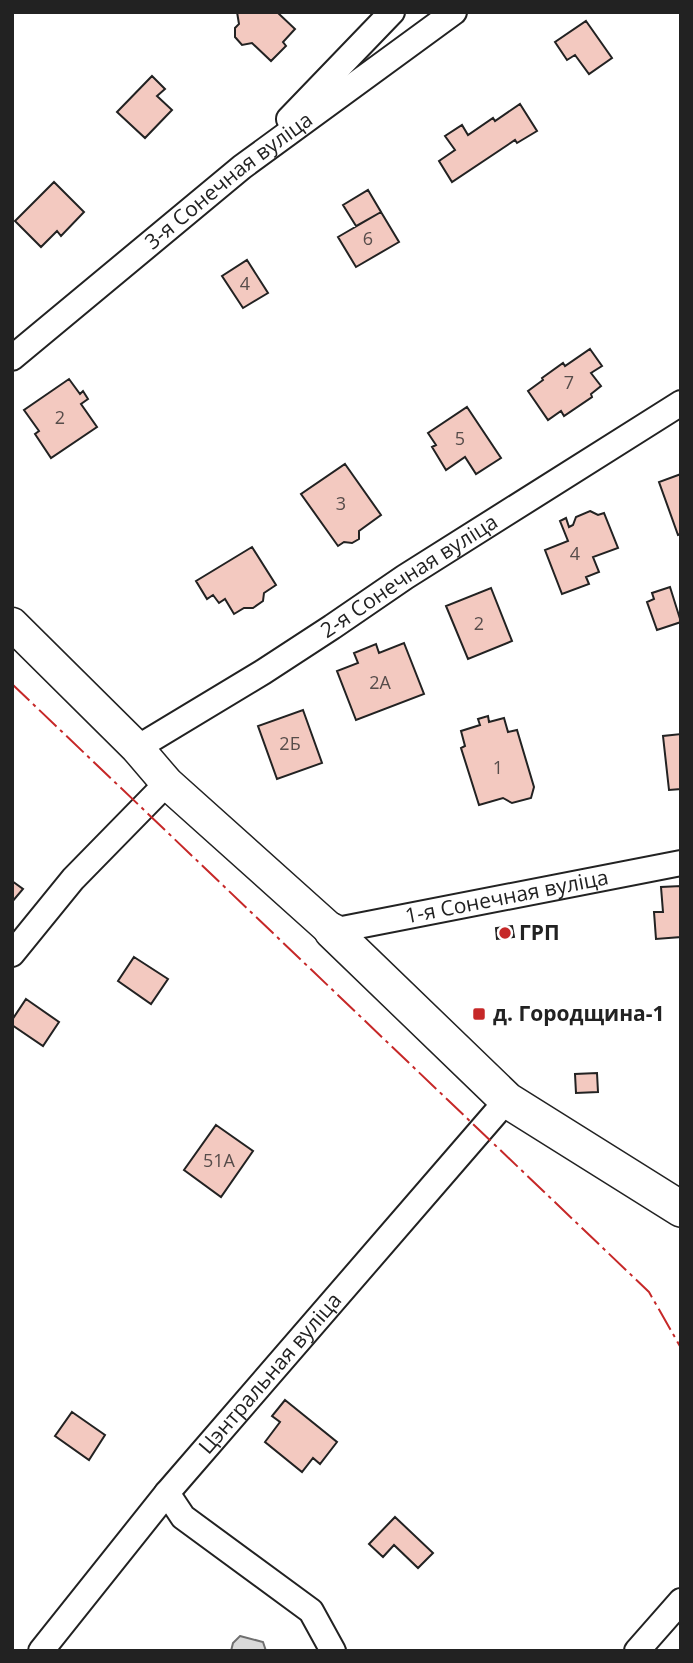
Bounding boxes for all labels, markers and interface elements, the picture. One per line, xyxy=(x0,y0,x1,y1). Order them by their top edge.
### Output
street label: 3-я Сонечная вуліца xyxy=(138,105,318,255)
house number: 6 xyxy=(363,226,373,250)
house number: 4 xyxy=(240,271,250,295)
house number: 7 xyxy=(564,370,574,394)
house number: 2 xyxy=(55,405,65,429)
house number: 5 xyxy=(455,426,465,450)
house number: 3 xyxy=(336,491,346,515)
street label: 2-я Сонечная вуліца xyxy=(316,509,502,643)
house number: 4 xyxy=(570,541,580,565)
house number: 2 xyxy=(474,613,484,635)
house number: 2А xyxy=(369,670,391,694)
house number: 2Б xyxy=(279,731,301,755)
house number: 1 xyxy=(493,755,503,779)
street label: 1-я Сонечная вуліца xyxy=(403,862,611,929)
place label: ГРП xyxy=(519,918,560,946)
marker: ГРП xyxy=(497,925,513,941)
place label: д. Городщина-1 xyxy=(493,999,665,1027)
marker: д. Городщина-1 xyxy=(471,1006,487,1022)
house number: 51А xyxy=(203,1148,236,1172)
street label: Цэнтральная вуліца xyxy=(192,1286,347,1460)

